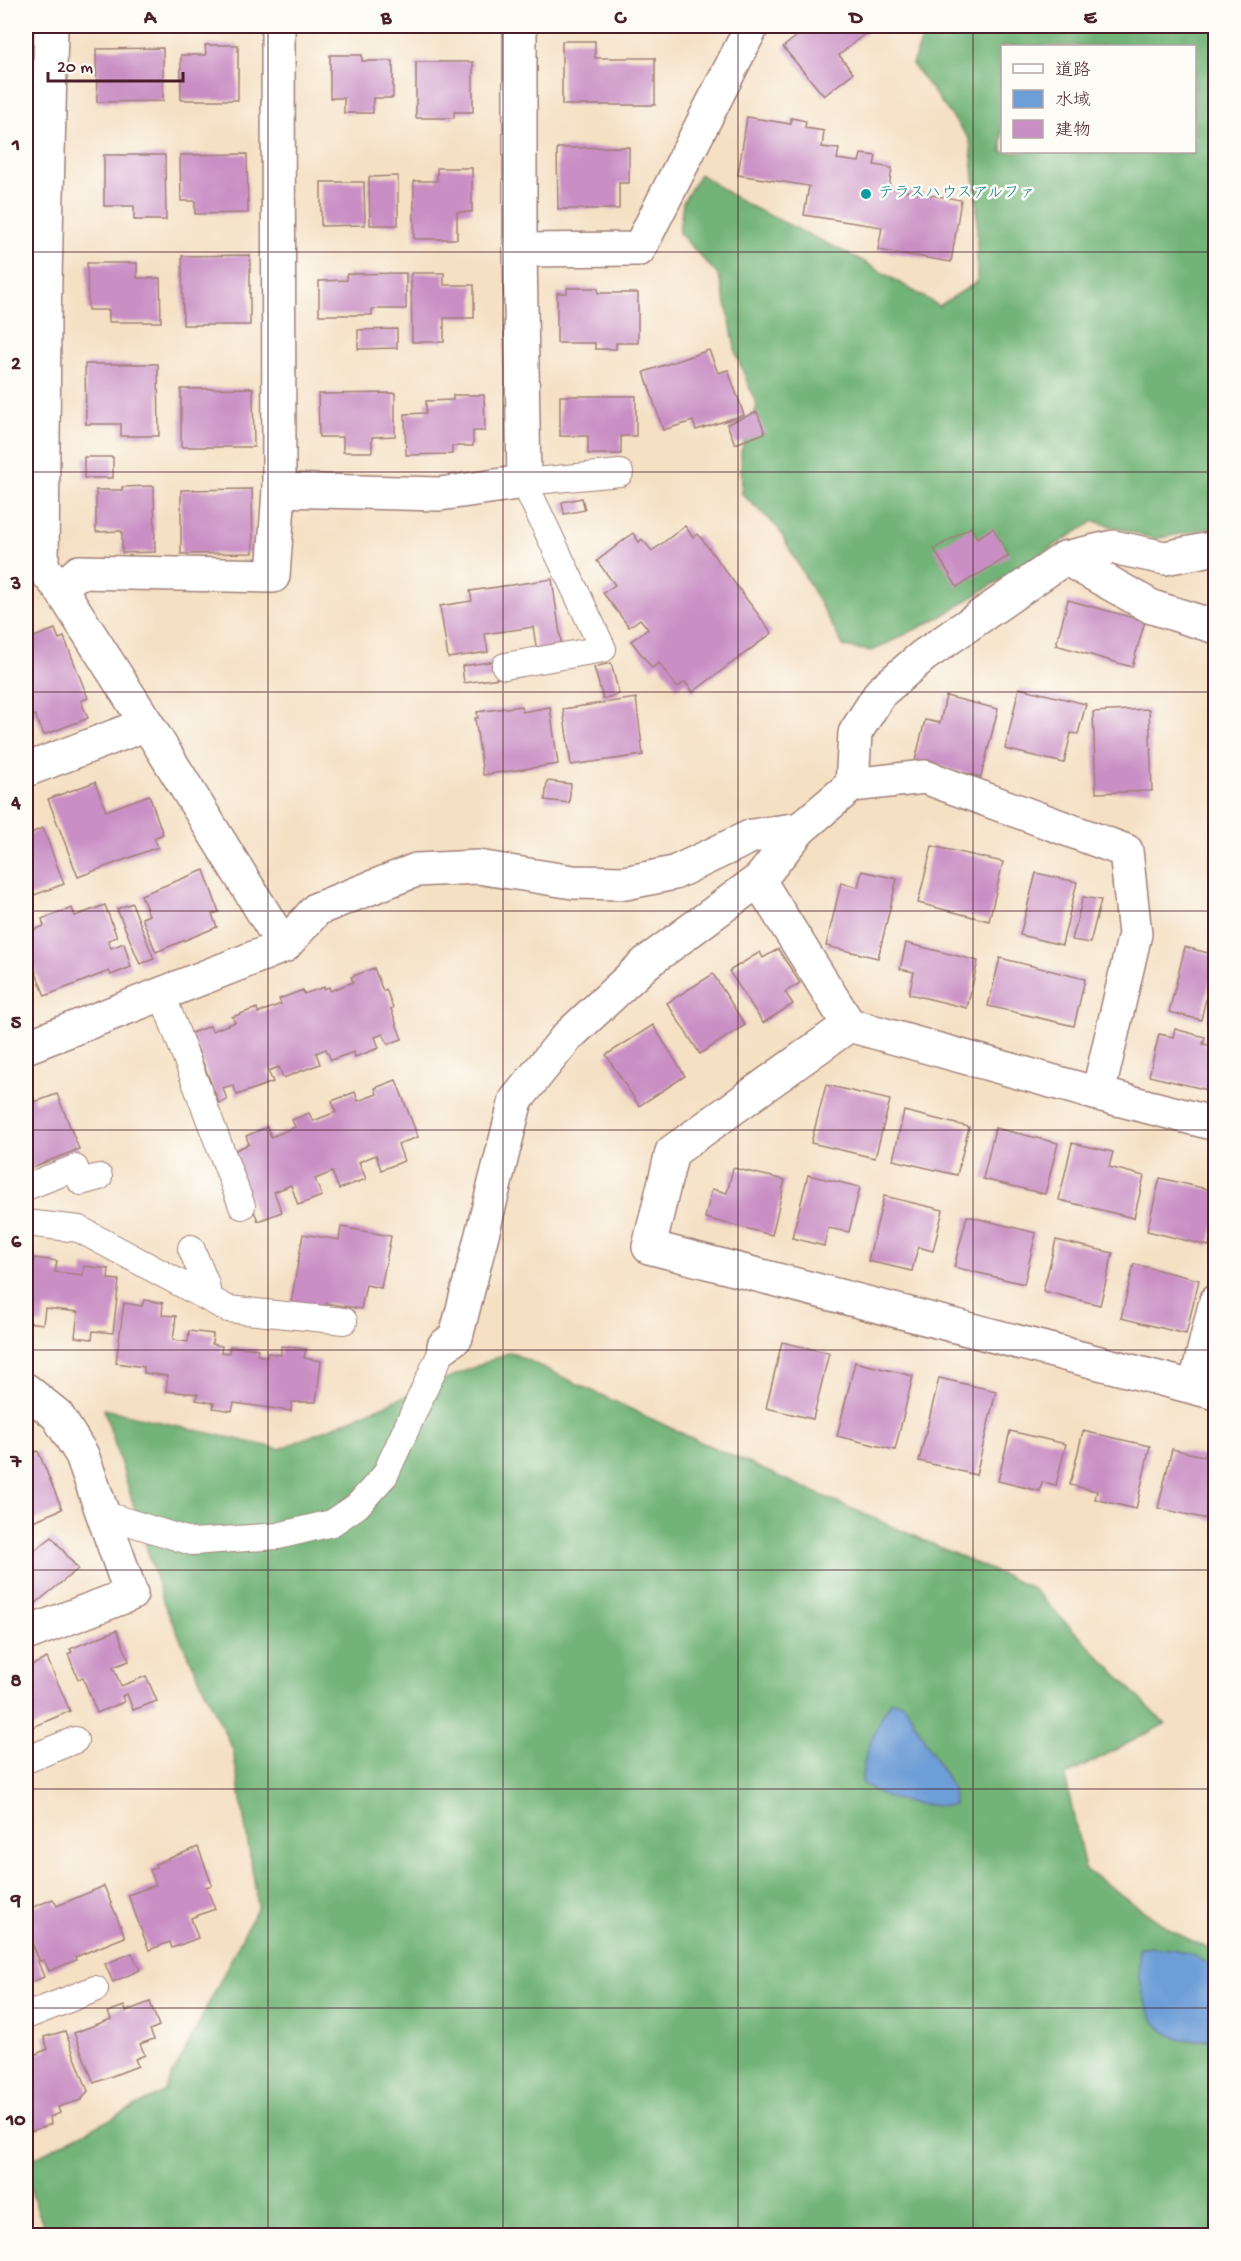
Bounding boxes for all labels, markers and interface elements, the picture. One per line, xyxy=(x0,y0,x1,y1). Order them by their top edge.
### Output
text: A xyxy=(143,8,158,31)
text: B xyxy=(380,8,392,31)
text: C xyxy=(614,8,628,31)
text: D xyxy=(847,8,863,31)
text: E xyxy=(1084,8,1098,31)
scale bar xyxy=(48,45,183,83)
legend xyxy=(1001,45,1196,153)
text: 20 m xyxy=(57,58,93,79)
text: 道路 xyxy=(1055,60,1091,82)
text: 水域 xyxy=(1055,90,1091,112)
text: 建物 xyxy=(1055,120,1091,142)
text: 1 xyxy=(11,135,20,158)
place label: テラスハウスアルファ xyxy=(878,185,1035,204)
marker: テラスハウスアルファ xyxy=(859,187,873,201)
text: 2 xyxy=(11,354,21,377)
text: 3 xyxy=(10,574,21,597)
text: 4 xyxy=(10,793,21,816)
text: 5 xyxy=(11,1013,22,1036)
text: 6 xyxy=(11,1232,22,1255)
text: 7 xyxy=(10,1452,23,1475)
text: 8 xyxy=(11,1671,22,1694)
text: 9 xyxy=(10,1891,21,1914)
text: 10 xyxy=(5,2110,26,2133)

